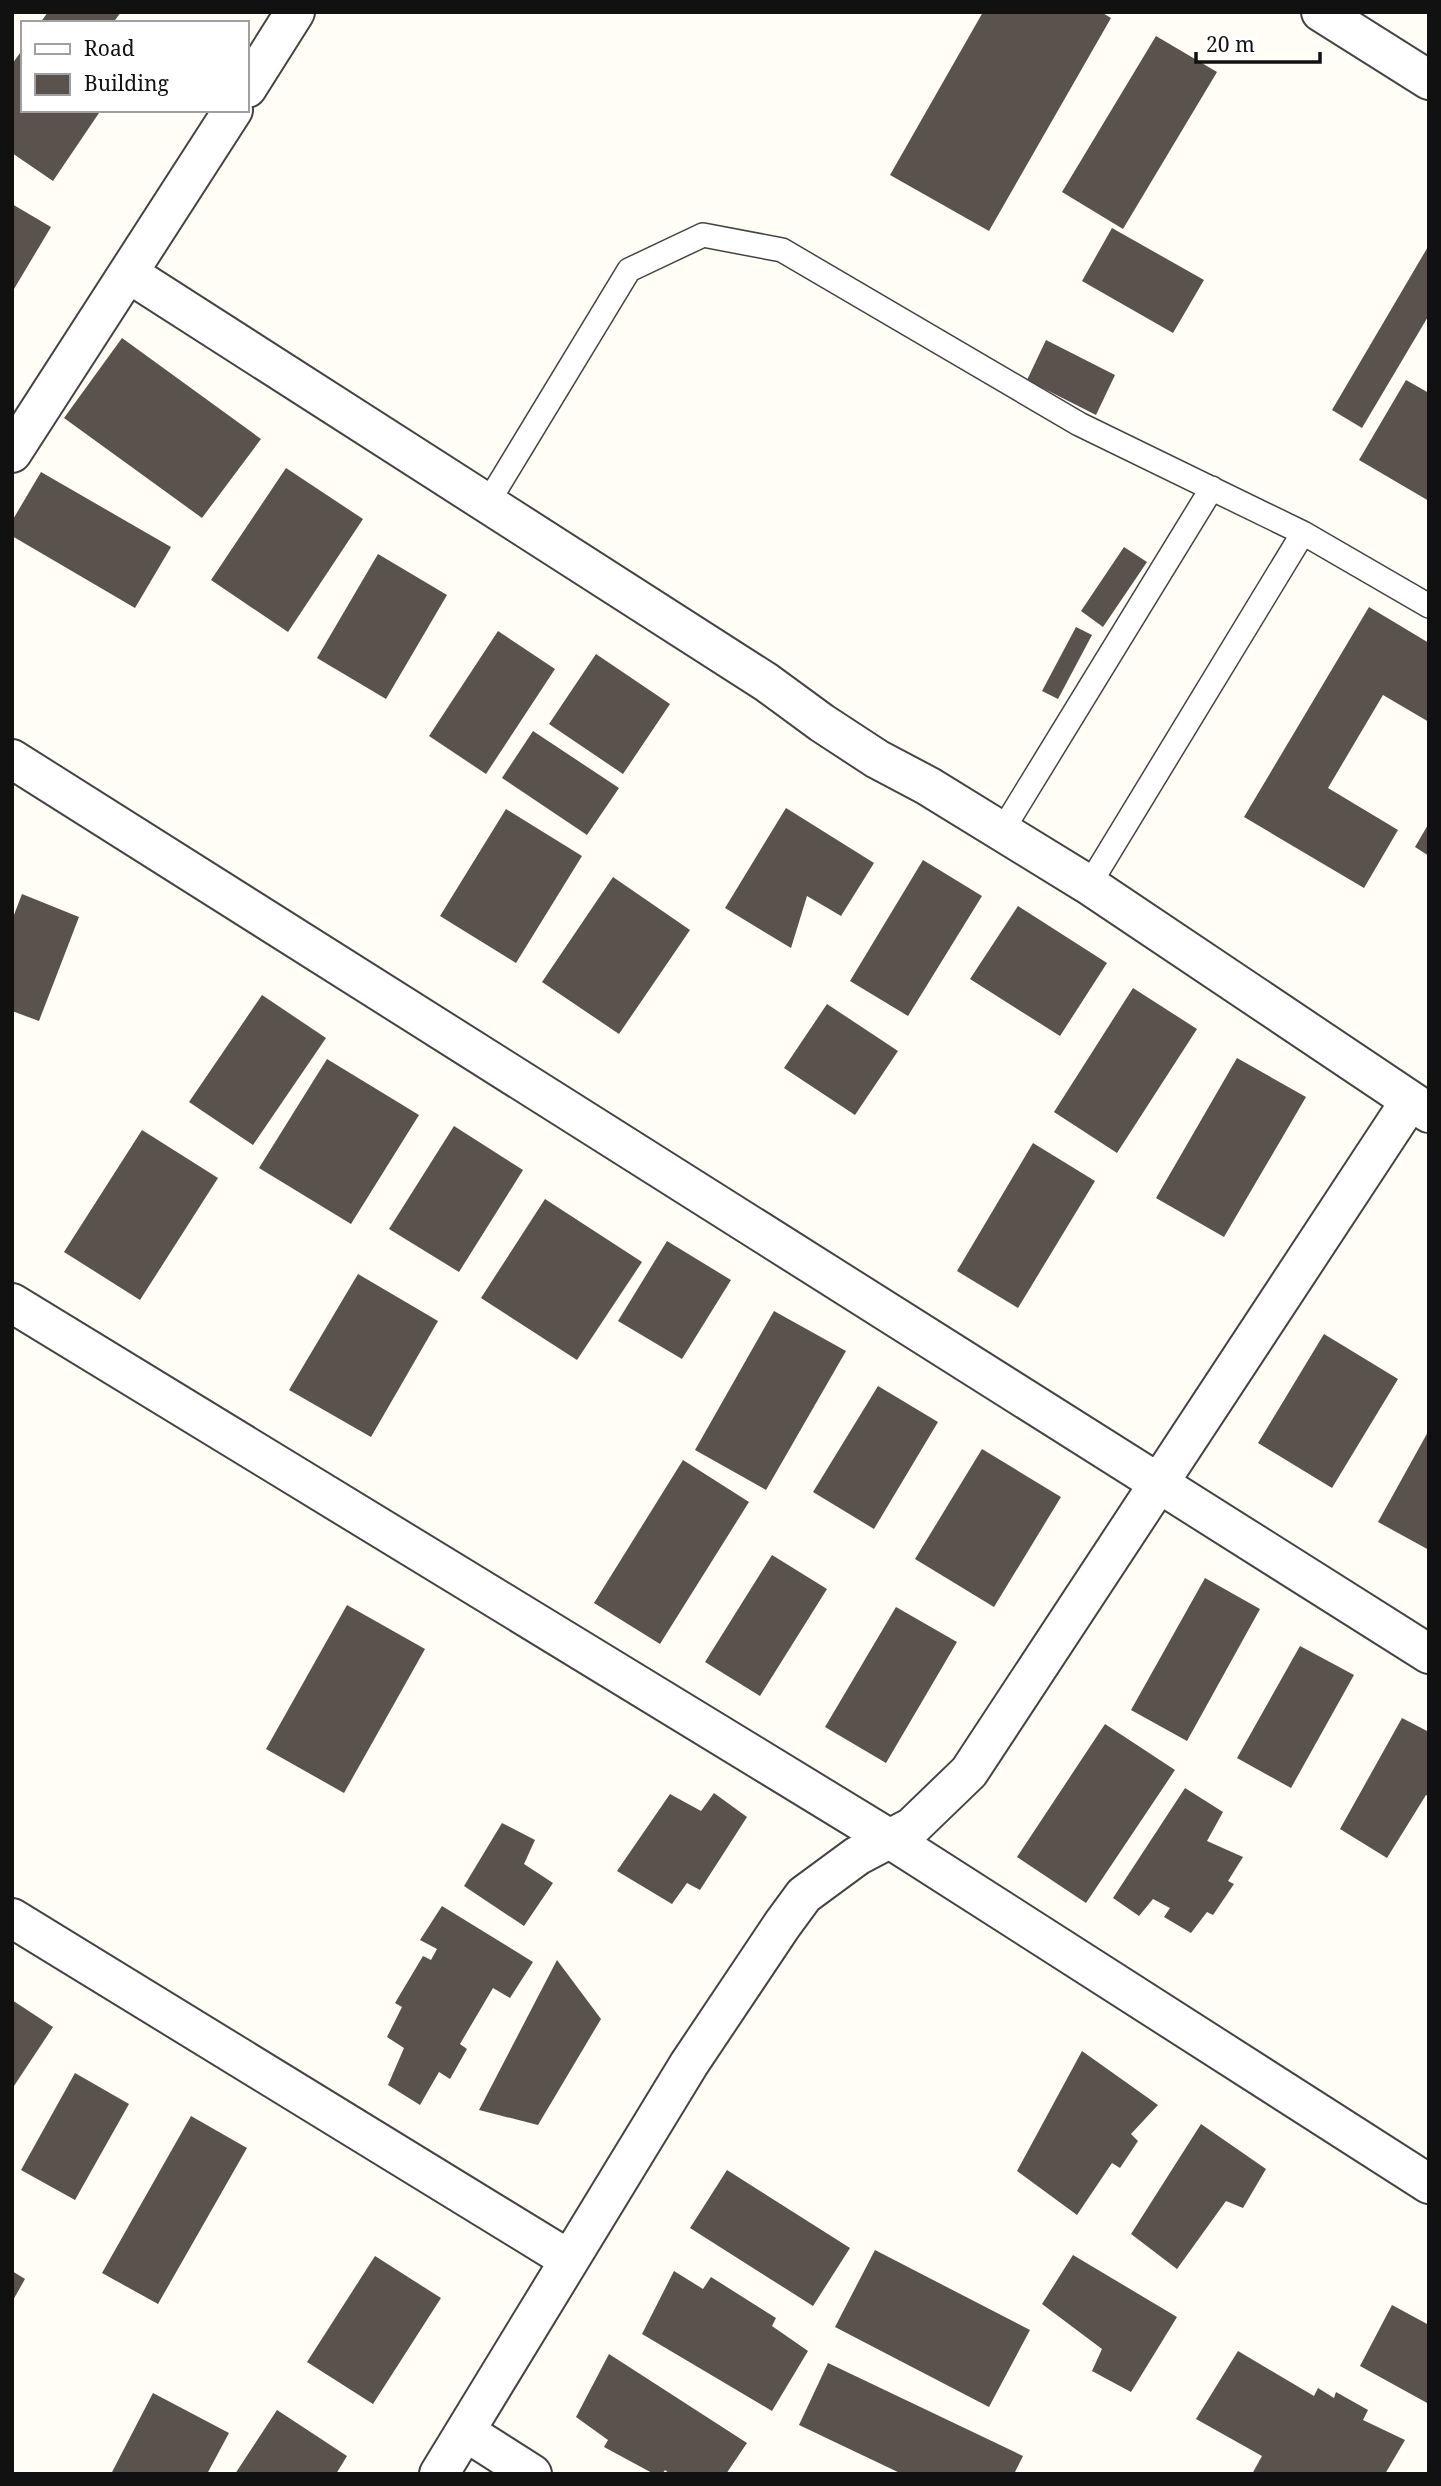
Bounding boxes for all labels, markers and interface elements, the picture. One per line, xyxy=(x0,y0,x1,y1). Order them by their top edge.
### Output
legend xyxy=(21,21,248,112)
scale bar xyxy=(1196,21,1320,65)
text: 20 m xyxy=(1206,30,1255,58)
text: Road xyxy=(84,34,135,62)
text: Building xyxy=(84,69,169,97)

